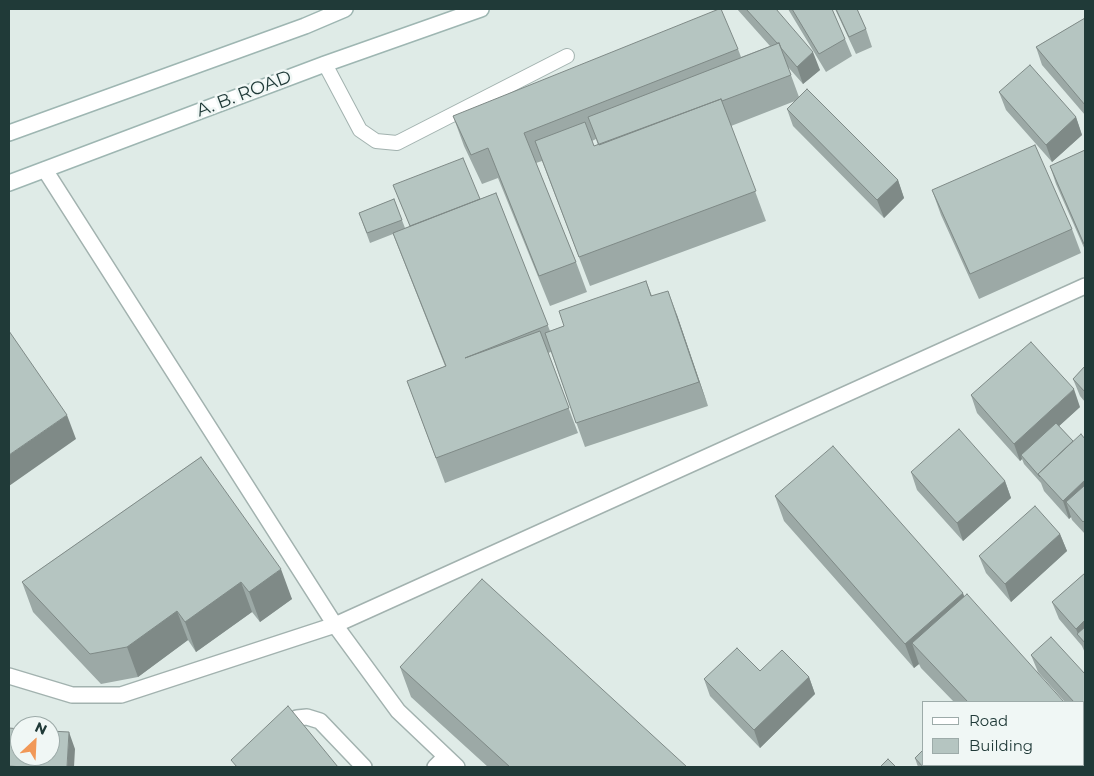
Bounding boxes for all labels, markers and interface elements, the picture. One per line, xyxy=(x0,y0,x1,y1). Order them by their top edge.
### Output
street label: A. B. ROAD xyxy=(194,66,294,122)
legend xyxy=(922,701,1084,766)
text: Road xyxy=(969,711,1008,730)
north arrow xyxy=(10,716,60,766)
text: N xyxy=(32,718,50,739)
text: Building xyxy=(969,736,1033,755)

